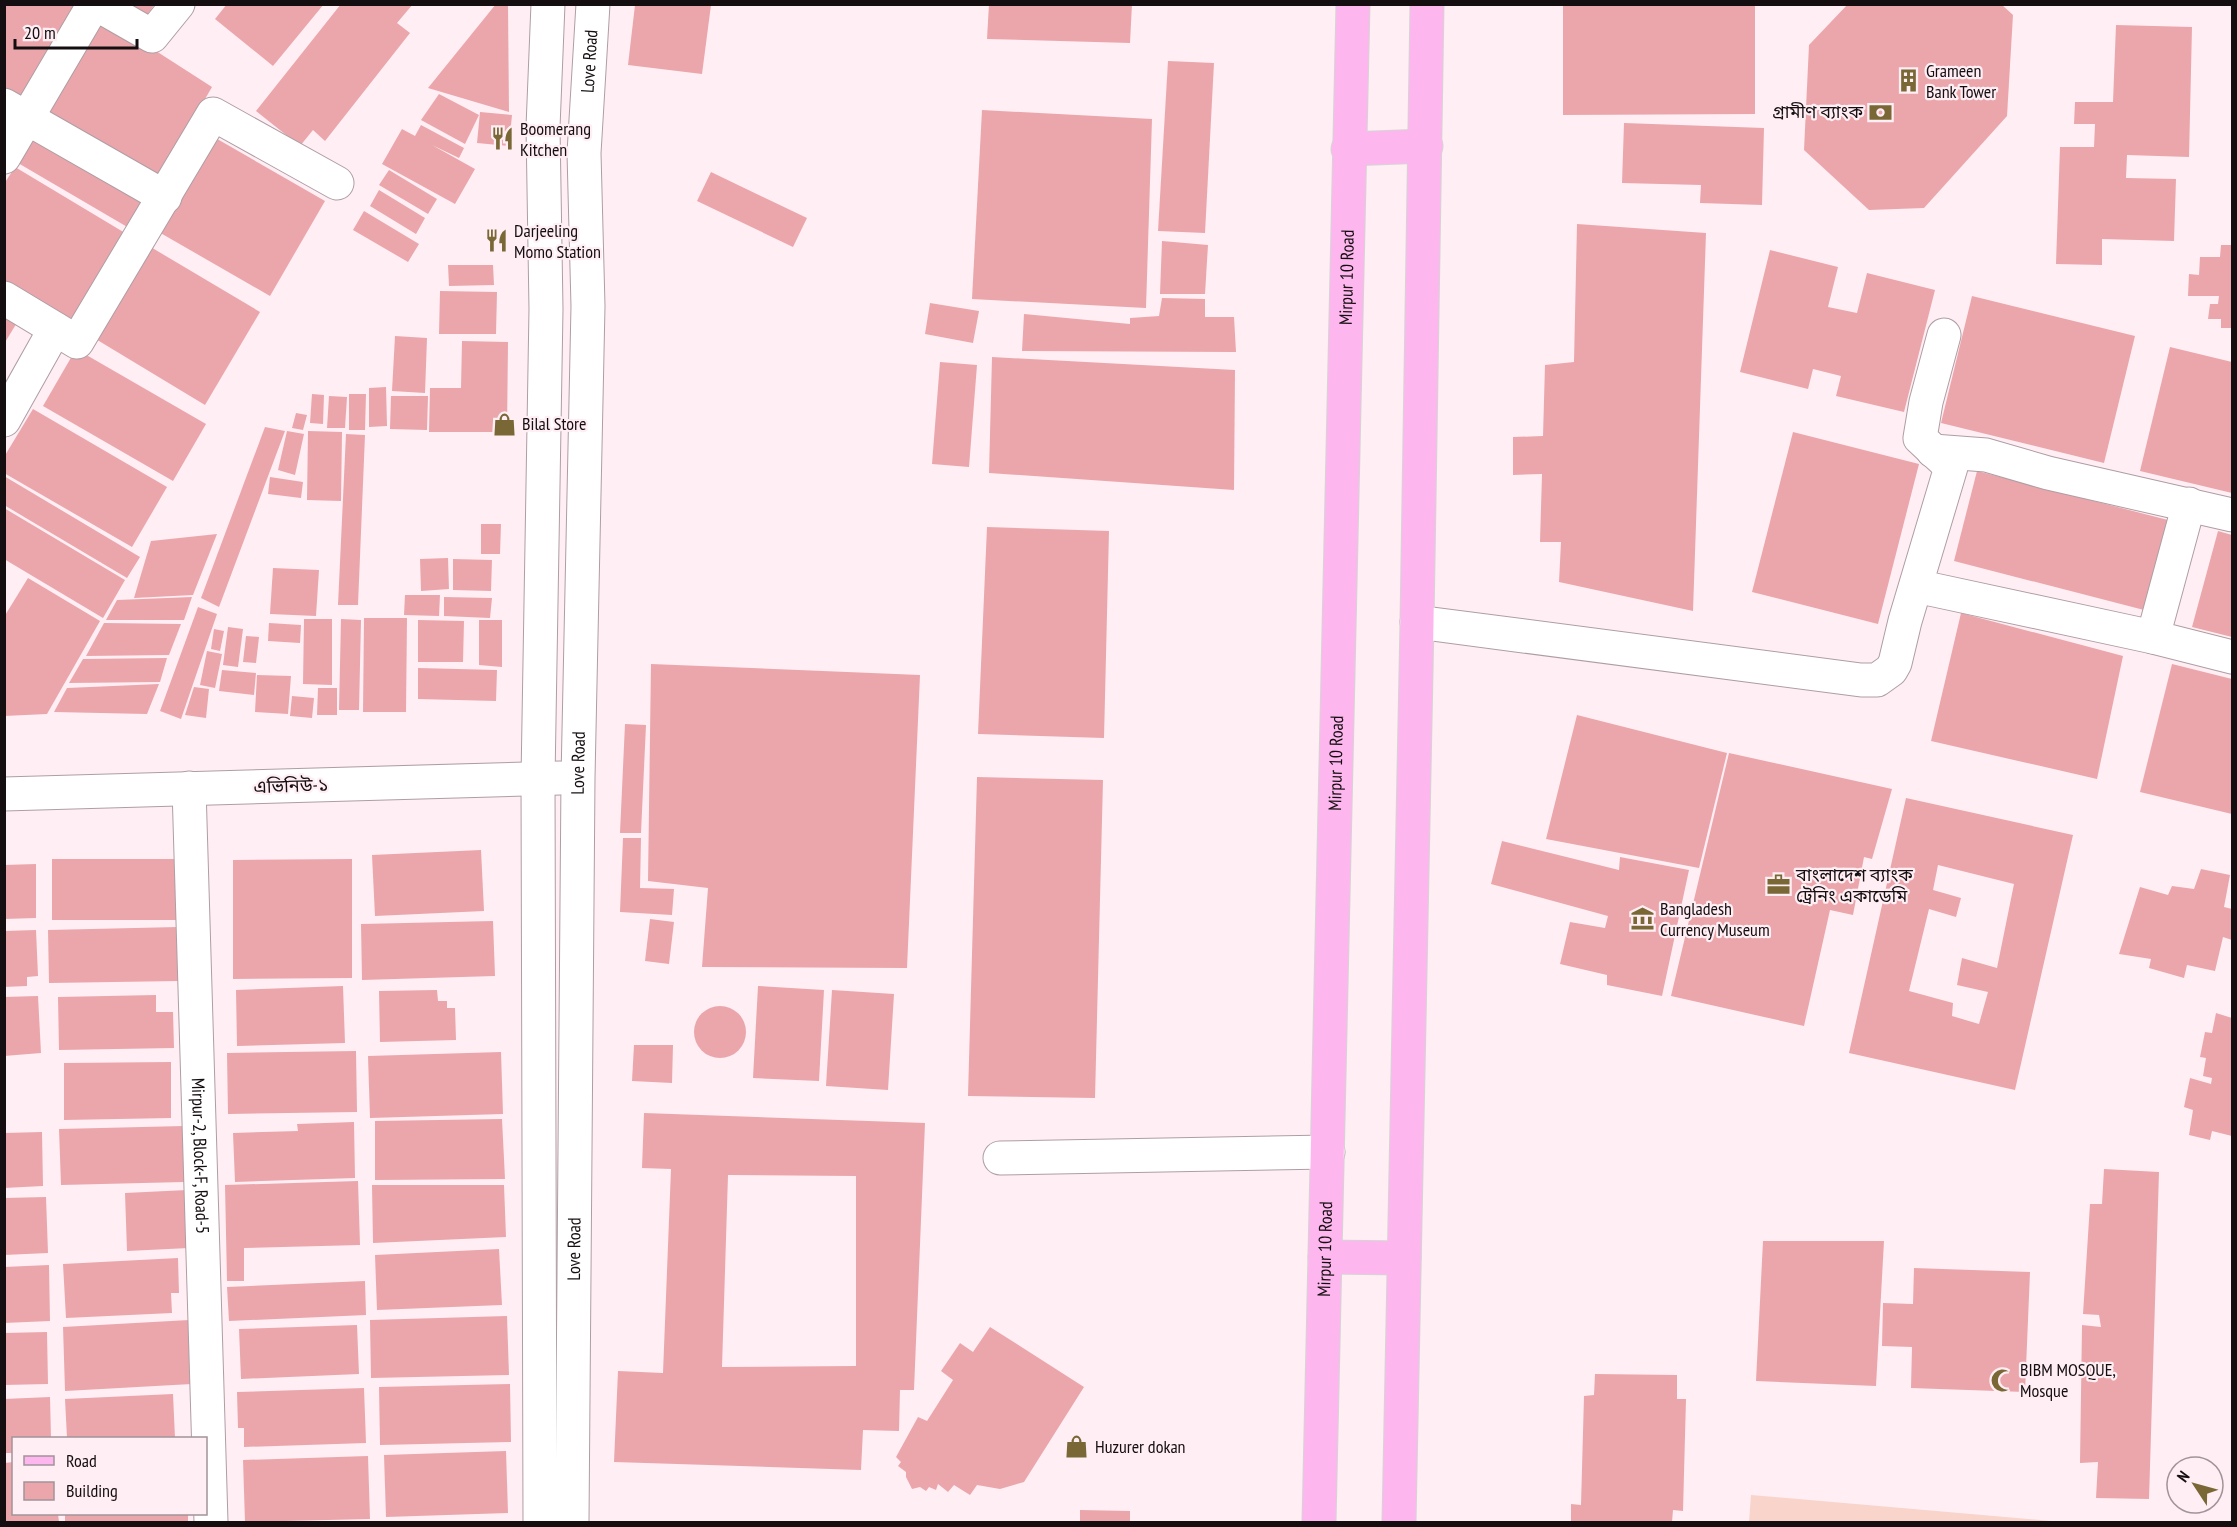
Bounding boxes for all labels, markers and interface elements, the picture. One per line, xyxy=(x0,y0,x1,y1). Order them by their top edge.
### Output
scale bar xyxy=(15,12,136,50)
text: 20 m xyxy=(24,21,56,44)
street label: Love Road xyxy=(576,29,602,94)
place label: Grameen Bank Tower xyxy=(1926,59,1996,103)
building icon: Grameen Bank Tower xyxy=(1895,68,1921,94)
bank icon: গ্রামীণ ব্যাংক xyxy=(1868,99,1894,125)
place label: গ্রামীণ ব্যাংক xyxy=(1772,100,1863,123)
place label: Boomerang Kitchen xyxy=(520,117,591,161)
restaurant icon: Boomerang Kitchen xyxy=(489,126,515,152)
place label: Darjeeling Momo Station xyxy=(514,219,601,263)
restaurant icon: Darjeeling Momo Station xyxy=(483,228,509,254)
street label: Mirpur 10 Road xyxy=(1334,229,1359,325)
shop icon: Bilal Store xyxy=(491,411,517,437)
place label: Bilal Store xyxy=(522,412,586,435)
street label: Mirpur 10 Road xyxy=(1323,715,1348,811)
street label: Love Road xyxy=(566,731,590,795)
street label: এভিনিউ-১ xyxy=(253,773,329,798)
place label: বাংলাদেশ ব্যাংক ট্রেনিং একাডেমি xyxy=(1795,863,1913,907)
office icon: বাংলাদেশ ব্যাংক ট্রেনিং একাডেমি xyxy=(1765,872,1791,898)
place label: Bangladesh Currency Museum xyxy=(1660,897,1770,941)
museum icon: Bangladesh Currency Museum xyxy=(1629,906,1655,932)
street label: Mirpur-2, Block-F, Road-5 xyxy=(187,1077,214,1234)
street label: Mirpur 10 Road xyxy=(1312,1201,1337,1297)
street label: Love Road xyxy=(562,1217,585,1281)
place label: BIBM MOSQUE, Mosque xyxy=(2020,1358,2116,1402)
mosque icon: BIBM MOSQUE, Mosque xyxy=(1989,1367,2015,1393)
shop icon: Huzurer dokan xyxy=(1064,1434,1090,1460)
place label: Huzurer dokan xyxy=(1095,1435,1186,1458)
legend xyxy=(12,1437,207,1515)
text: Road xyxy=(66,1449,97,1472)
north arrow xyxy=(2165,1455,2225,1515)
text: N xyxy=(2172,1467,2193,1486)
text: Building xyxy=(66,1479,118,1502)

